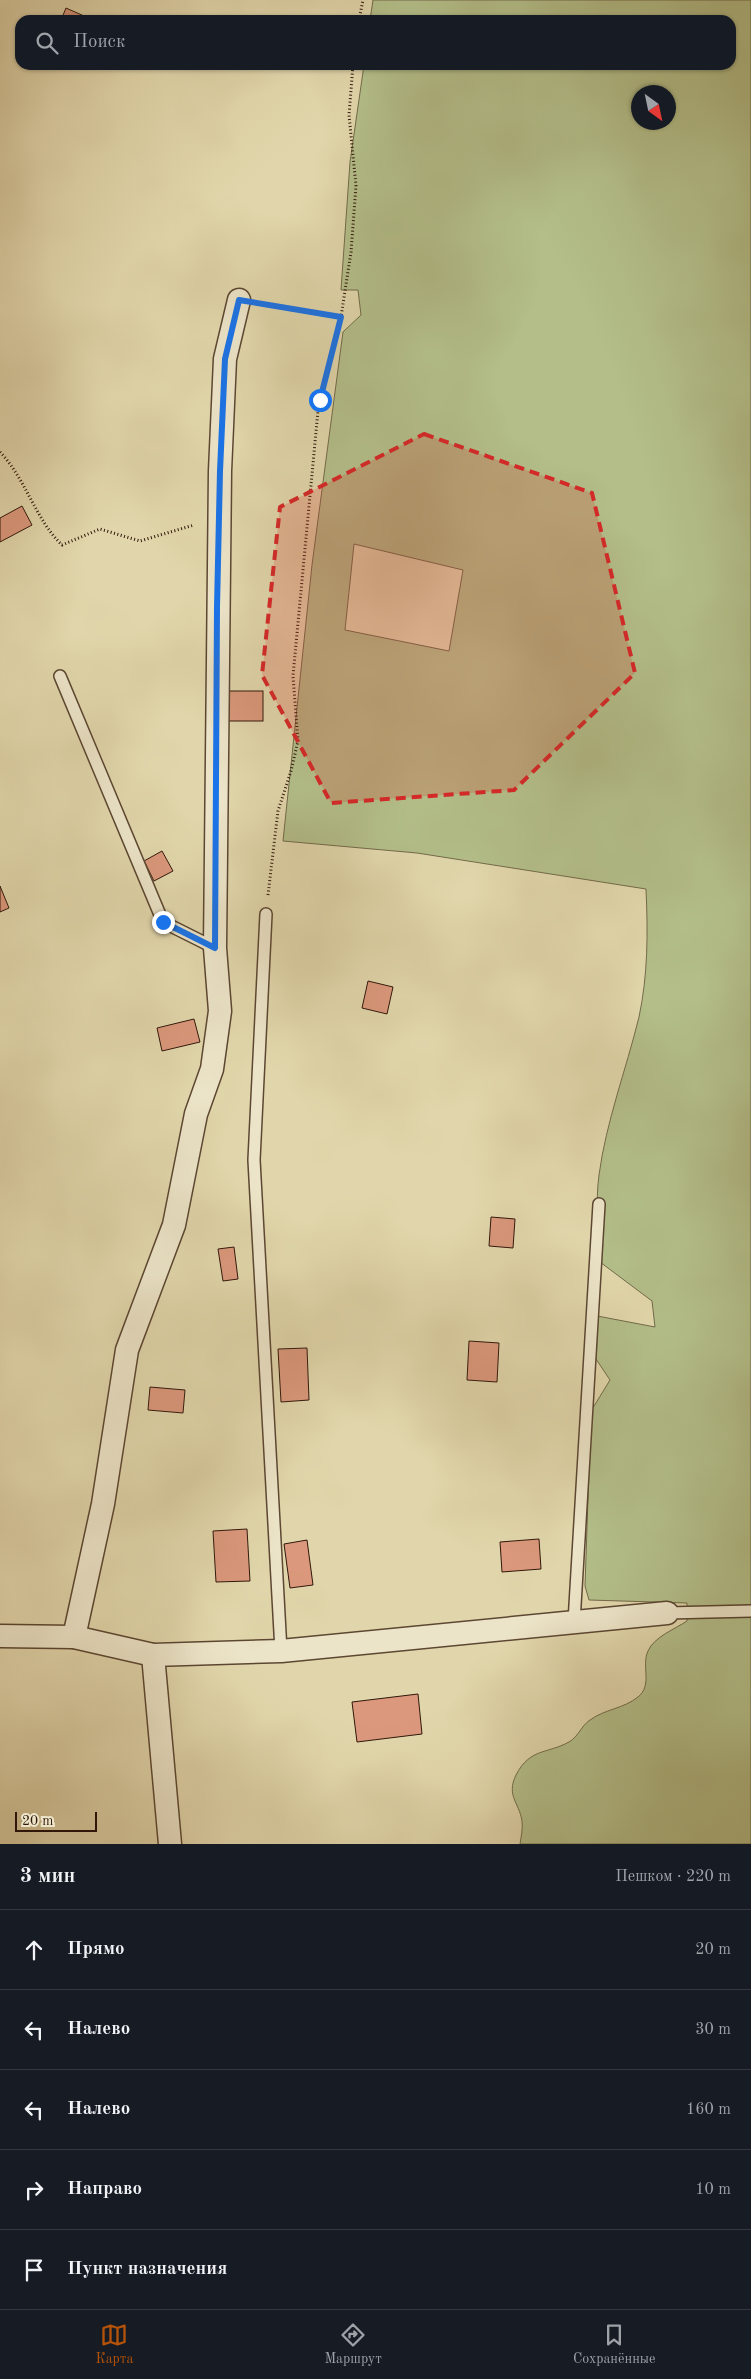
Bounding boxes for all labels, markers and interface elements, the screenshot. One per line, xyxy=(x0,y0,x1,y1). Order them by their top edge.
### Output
search box xyxy=(15,15,736,70)
icon: search xyxy=(33,29,61,57)
text: Поиск xyxy=(73,33,125,52)
north arrow xyxy=(631,85,676,130)
route start xyxy=(309,389,332,412)
route end xyxy=(152,911,175,934)
scale bar xyxy=(15,1809,98,1832)
text: 20 m xyxy=(22,1814,53,1828)
text: 3 мин xyxy=(20,1866,75,1887)
text: Пешком · 220 m xyxy=(615,1869,731,1885)
icon: ahead xyxy=(20,1936,48,1964)
text: Прямо xyxy=(67,1940,125,1959)
text: 20 m xyxy=(695,1942,731,1958)
icon: left xyxy=(20,2016,48,2044)
text: Налево xyxy=(67,2020,130,2039)
text: 30 m xyxy=(695,2022,731,2038)
icon: left xyxy=(20,2096,48,2124)
text: Налево xyxy=(67,2100,130,2119)
text: 160 m xyxy=(686,2102,731,2118)
icon: right xyxy=(20,2176,48,2204)
text: Направо xyxy=(67,2180,142,2199)
text: 10 m xyxy=(695,2182,731,2198)
icon: arrive xyxy=(20,2256,48,2284)
text: Пункт назначения xyxy=(67,2260,227,2279)
tab: Карта xyxy=(96,2321,133,2368)
tab: Маршрут xyxy=(324,2321,382,2368)
tab: Сохранённые xyxy=(573,2321,655,2368)

